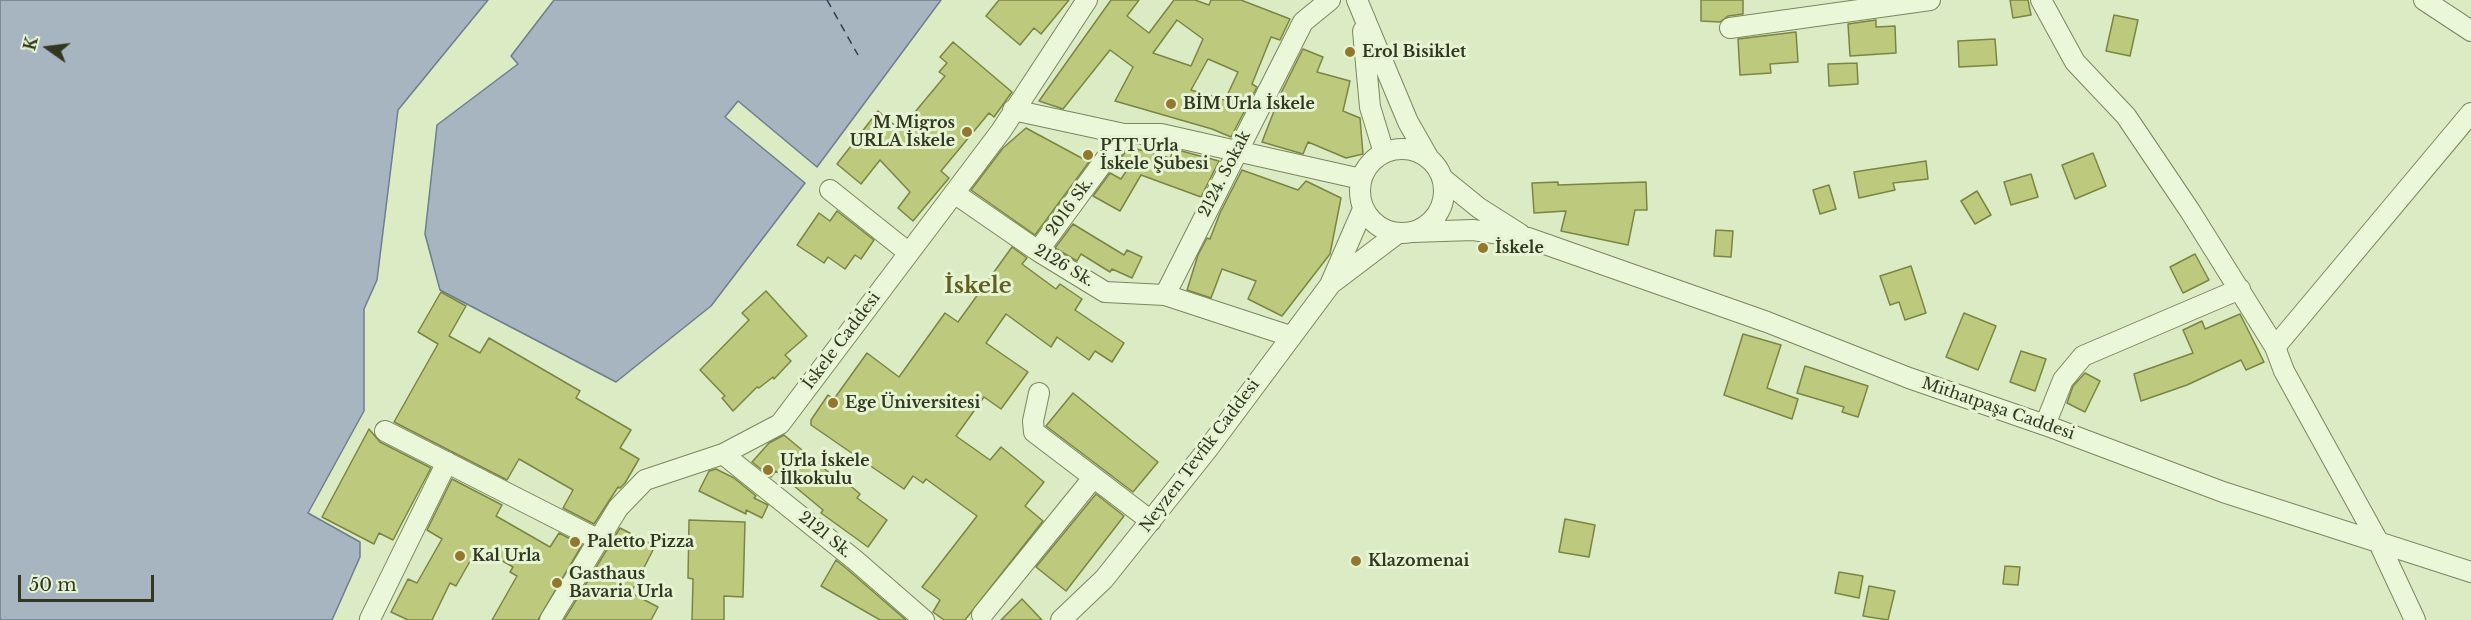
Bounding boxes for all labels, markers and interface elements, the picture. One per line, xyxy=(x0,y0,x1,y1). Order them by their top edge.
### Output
north arrow xyxy=(18,18,78,78)
text: K xyxy=(19,35,42,52)
place label: Erol Bisiklet xyxy=(1362,42,1466,62)
marker: Erol Bisiklet xyxy=(1343,45,1357,59)
place label: BİM Urla İskele xyxy=(1183,94,1315,114)
marker: BİM Urla İskele xyxy=(1164,97,1178,111)
place label: M Migros URLA İskele xyxy=(850,113,955,151)
marker: M Migros URLA İskele xyxy=(960,125,974,139)
street label: 2124. Sokak xyxy=(1195,128,1255,220)
place label: PTT Urla İskele Şubesi xyxy=(1100,136,1208,174)
marker: PTT Urla İskele Şubesi xyxy=(1081,148,1095,162)
street label: 2016 Sk. xyxy=(1042,174,1098,240)
place label: İskele xyxy=(1495,238,1544,258)
street label: 2126 Sk. xyxy=(1031,241,1097,291)
marker: İskele xyxy=(1476,241,1490,255)
district label: İskele xyxy=(944,274,1012,300)
street label: İskele Caddesi xyxy=(799,289,885,393)
street label: Mithatpaşa Caddesi xyxy=(1919,374,2077,444)
street label: Neyzen Tevfik Caddesi xyxy=(1136,376,1264,536)
place label: Ege Üniversitesi xyxy=(845,393,980,413)
marker: Ege Üniversitesi xyxy=(826,396,840,410)
place label: Urla İskele İlkokulu xyxy=(780,451,870,489)
marker: Urla İskele İlkokulu xyxy=(761,463,775,477)
street label: 2121 Sk. xyxy=(794,508,856,562)
place label: Paletto Pizza xyxy=(587,532,694,552)
marker: Paletto Pizza xyxy=(568,535,582,549)
place label: Kal Urla xyxy=(472,546,541,566)
marker: Kal Urla xyxy=(453,549,467,563)
place label: Klazomenai xyxy=(1368,551,1469,571)
marker: Klazomenai xyxy=(1349,554,1363,568)
scale bar xyxy=(21,563,158,601)
place label: Gasthaus Bavaria Urla xyxy=(569,564,673,602)
text: 50 m xyxy=(29,574,77,596)
marker: Gasthaus Bavaria Urla xyxy=(550,576,564,590)

